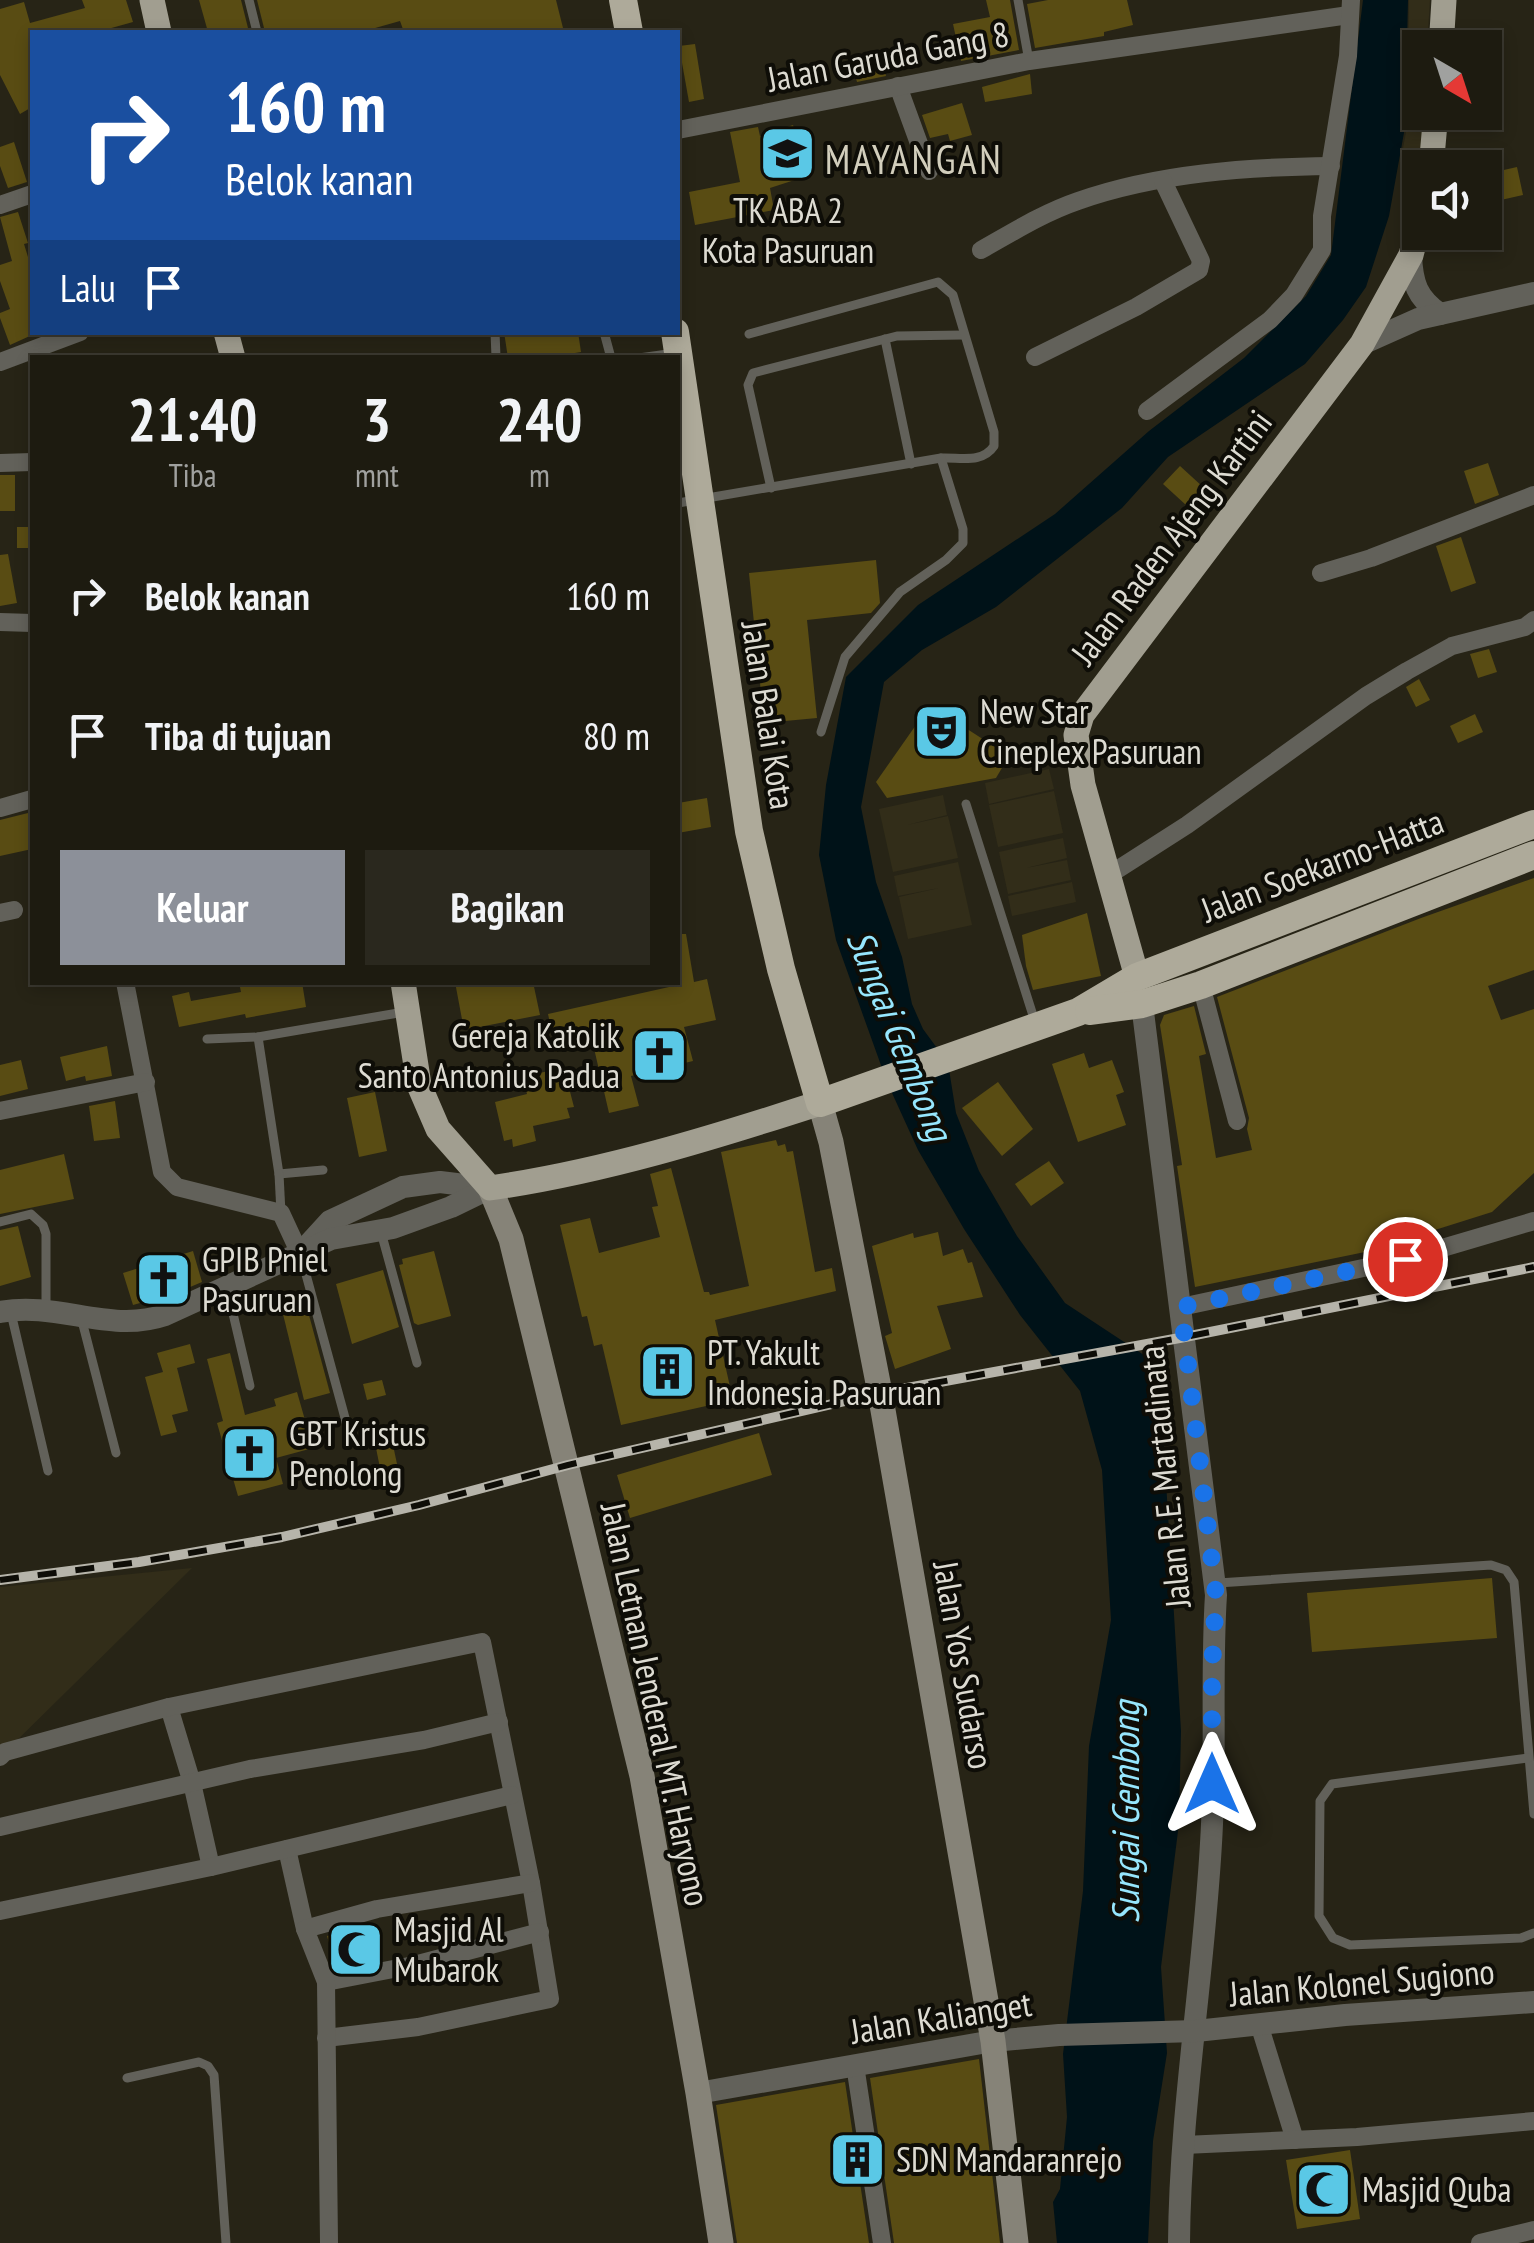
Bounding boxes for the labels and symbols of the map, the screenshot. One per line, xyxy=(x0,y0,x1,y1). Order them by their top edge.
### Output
street label: Jalan Garuda Gang 8 xyxy=(762,10,1013,102)
north arrow xyxy=(1402,30,1502,130)
school or university icon: TK ABA 2 Kota Pasuruan xyxy=(758,124,818,184)
district label: MAYANGAN xyxy=(825,133,1003,185)
place label: TK ABA 2 Kota Pasuruan xyxy=(702,187,874,273)
street label: Jalan Raden Ajeng Kartini xyxy=(1060,400,1282,674)
street label: Jalan Balai Kota xyxy=(731,617,807,812)
place label: New Star Cineplex Pasuruan xyxy=(980,688,1202,774)
theatre icon: New Star Cineplex Pasuruan xyxy=(911,701,971,761)
street label: Jalan Soekarno-Hatta xyxy=(1193,798,1450,933)
water label: Sungai Gembong xyxy=(837,923,966,1150)
place label: Gereja Katolik Santo Antonius Padua xyxy=(358,1012,620,1098)
church icon: Gereja Katolik Santo Antonius Padua xyxy=(629,1025,689,1085)
pin xyxy=(1363,1217,1448,1302)
place label: GPIB Pniel Pasuruan xyxy=(202,1236,327,1322)
church icon: GPIB Pniel Pasuruan xyxy=(133,1249,193,1309)
place label: PT. Yakult Indonesia Pasuruan xyxy=(707,1329,941,1415)
building icon: PT. Yakult Indonesia Pasuruan xyxy=(638,1342,698,1402)
street label: Jalan R.E. Martadinata xyxy=(1127,1344,1201,1611)
place label: GBT Kristus Penolong xyxy=(289,1410,426,1496)
church icon: GBT Kristus Penolong xyxy=(220,1423,280,1483)
street label: Jalan Letnan Jenderal MT. Haryono xyxy=(591,1497,721,1910)
street label: Jalan Yos Sudarso xyxy=(923,1557,1005,1772)
water label: Sungai Gembong xyxy=(1100,1698,1149,1923)
position arrow xyxy=(1160,1732,1264,1836)
place label: Masjid Al Mubarok xyxy=(394,1906,504,1992)
mosque icon: Masjid Al Mubarok xyxy=(325,1919,385,1979)
street label: Jalan Kolonel Sugiono xyxy=(1227,1948,1496,2017)
street label: Jalan Kalianget xyxy=(846,1980,1035,2054)
building icon: SDN Mandaranrejo xyxy=(827,2129,887,2189)
place label: SDN Mandaranrejo xyxy=(896,2136,1122,2182)
mosque icon: Masjid Quba xyxy=(1293,2159,1353,2219)
place label: Masjid Quba xyxy=(1362,2166,1511,2212)

